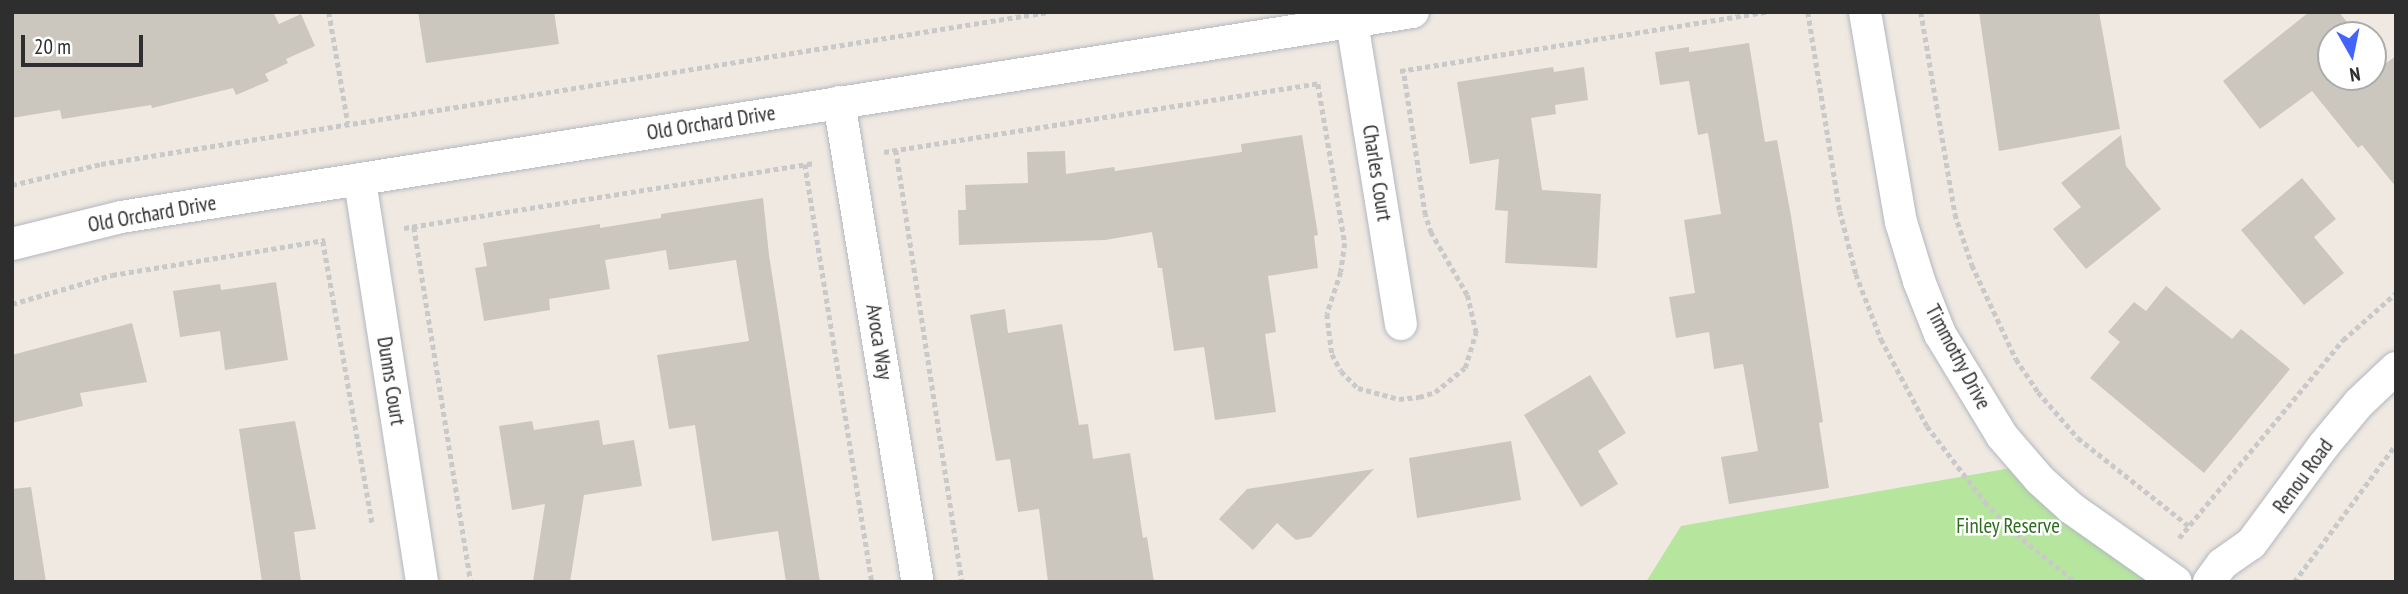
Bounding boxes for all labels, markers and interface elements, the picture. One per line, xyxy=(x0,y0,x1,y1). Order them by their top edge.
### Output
scale bar xyxy=(24,21,147,65)
north arrow xyxy=(2317,21,2387,91)
text: 20 m xyxy=(34,33,71,60)
text: N xyxy=(2348,62,2362,87)
street label: Old Orchard Drive xyxy=(645,100,777,146)
street label: Charles Court xyxy=(1357,123,1397,223)
street label: Old Orchard Drive xyxy=(86,190,218,238)
street label: Timmothy Drive xyxy=(1920,300,1996,414)
street label: Avoca Way xyxy=(861,302,897,382)
street label: Dunns Court xyxy=(372,335,410,427)
street label: Renou Road xyxy=(2268,434,2338,518)
park label: Finley Reserve xyxy=(1956,513,2060,539)

